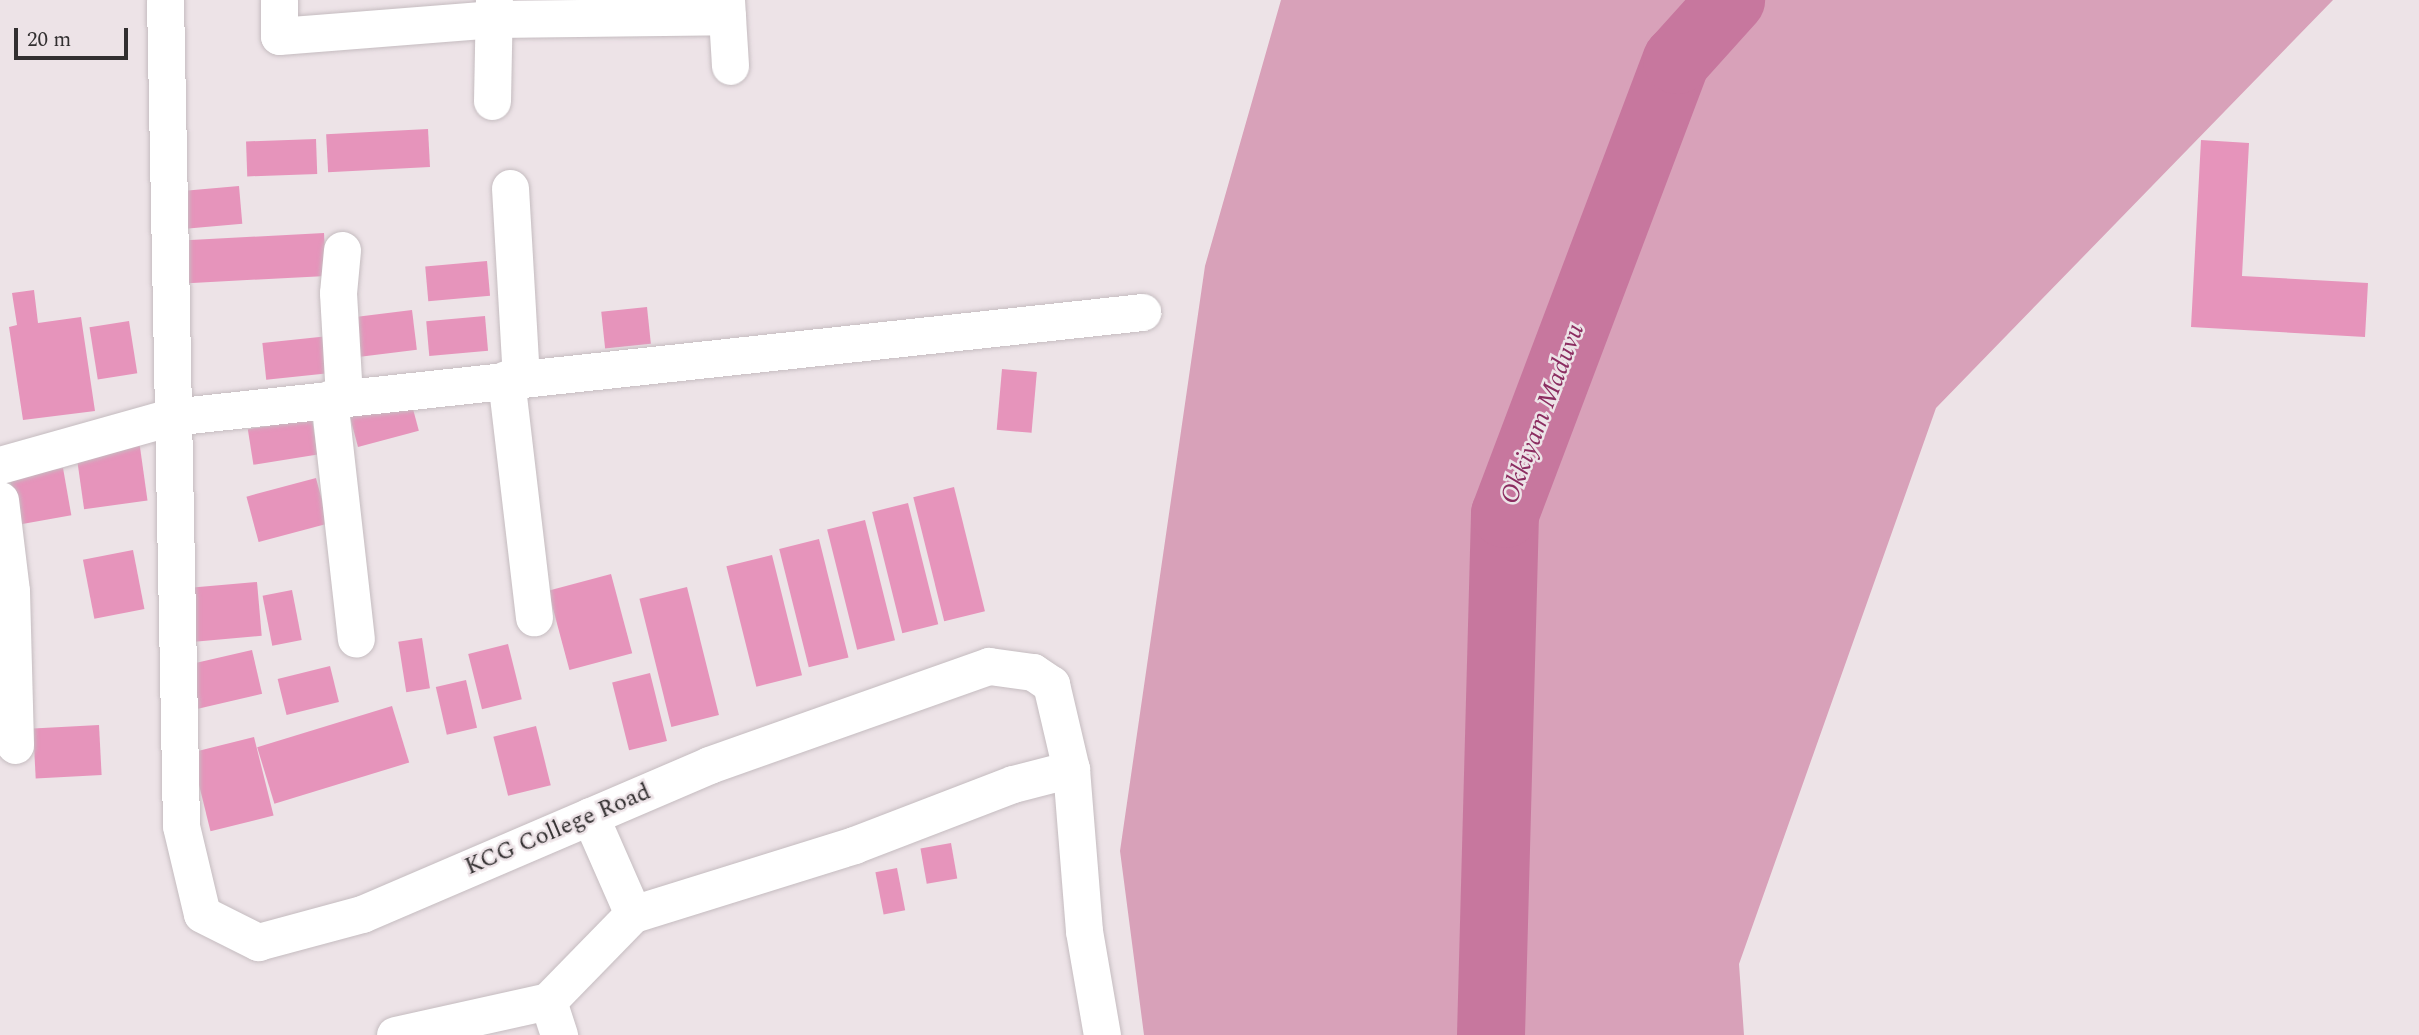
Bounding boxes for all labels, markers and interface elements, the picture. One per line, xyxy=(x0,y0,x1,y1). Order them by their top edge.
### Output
scale bar xyxy=(18,14,131,58)
text: 20 m xyxy=(27,24,71,56)
water label: Okkiyam Maduvu xyxy=(1494,319,1592,509)
street label: KCG College Road xyxy=(461,778,655,882)

